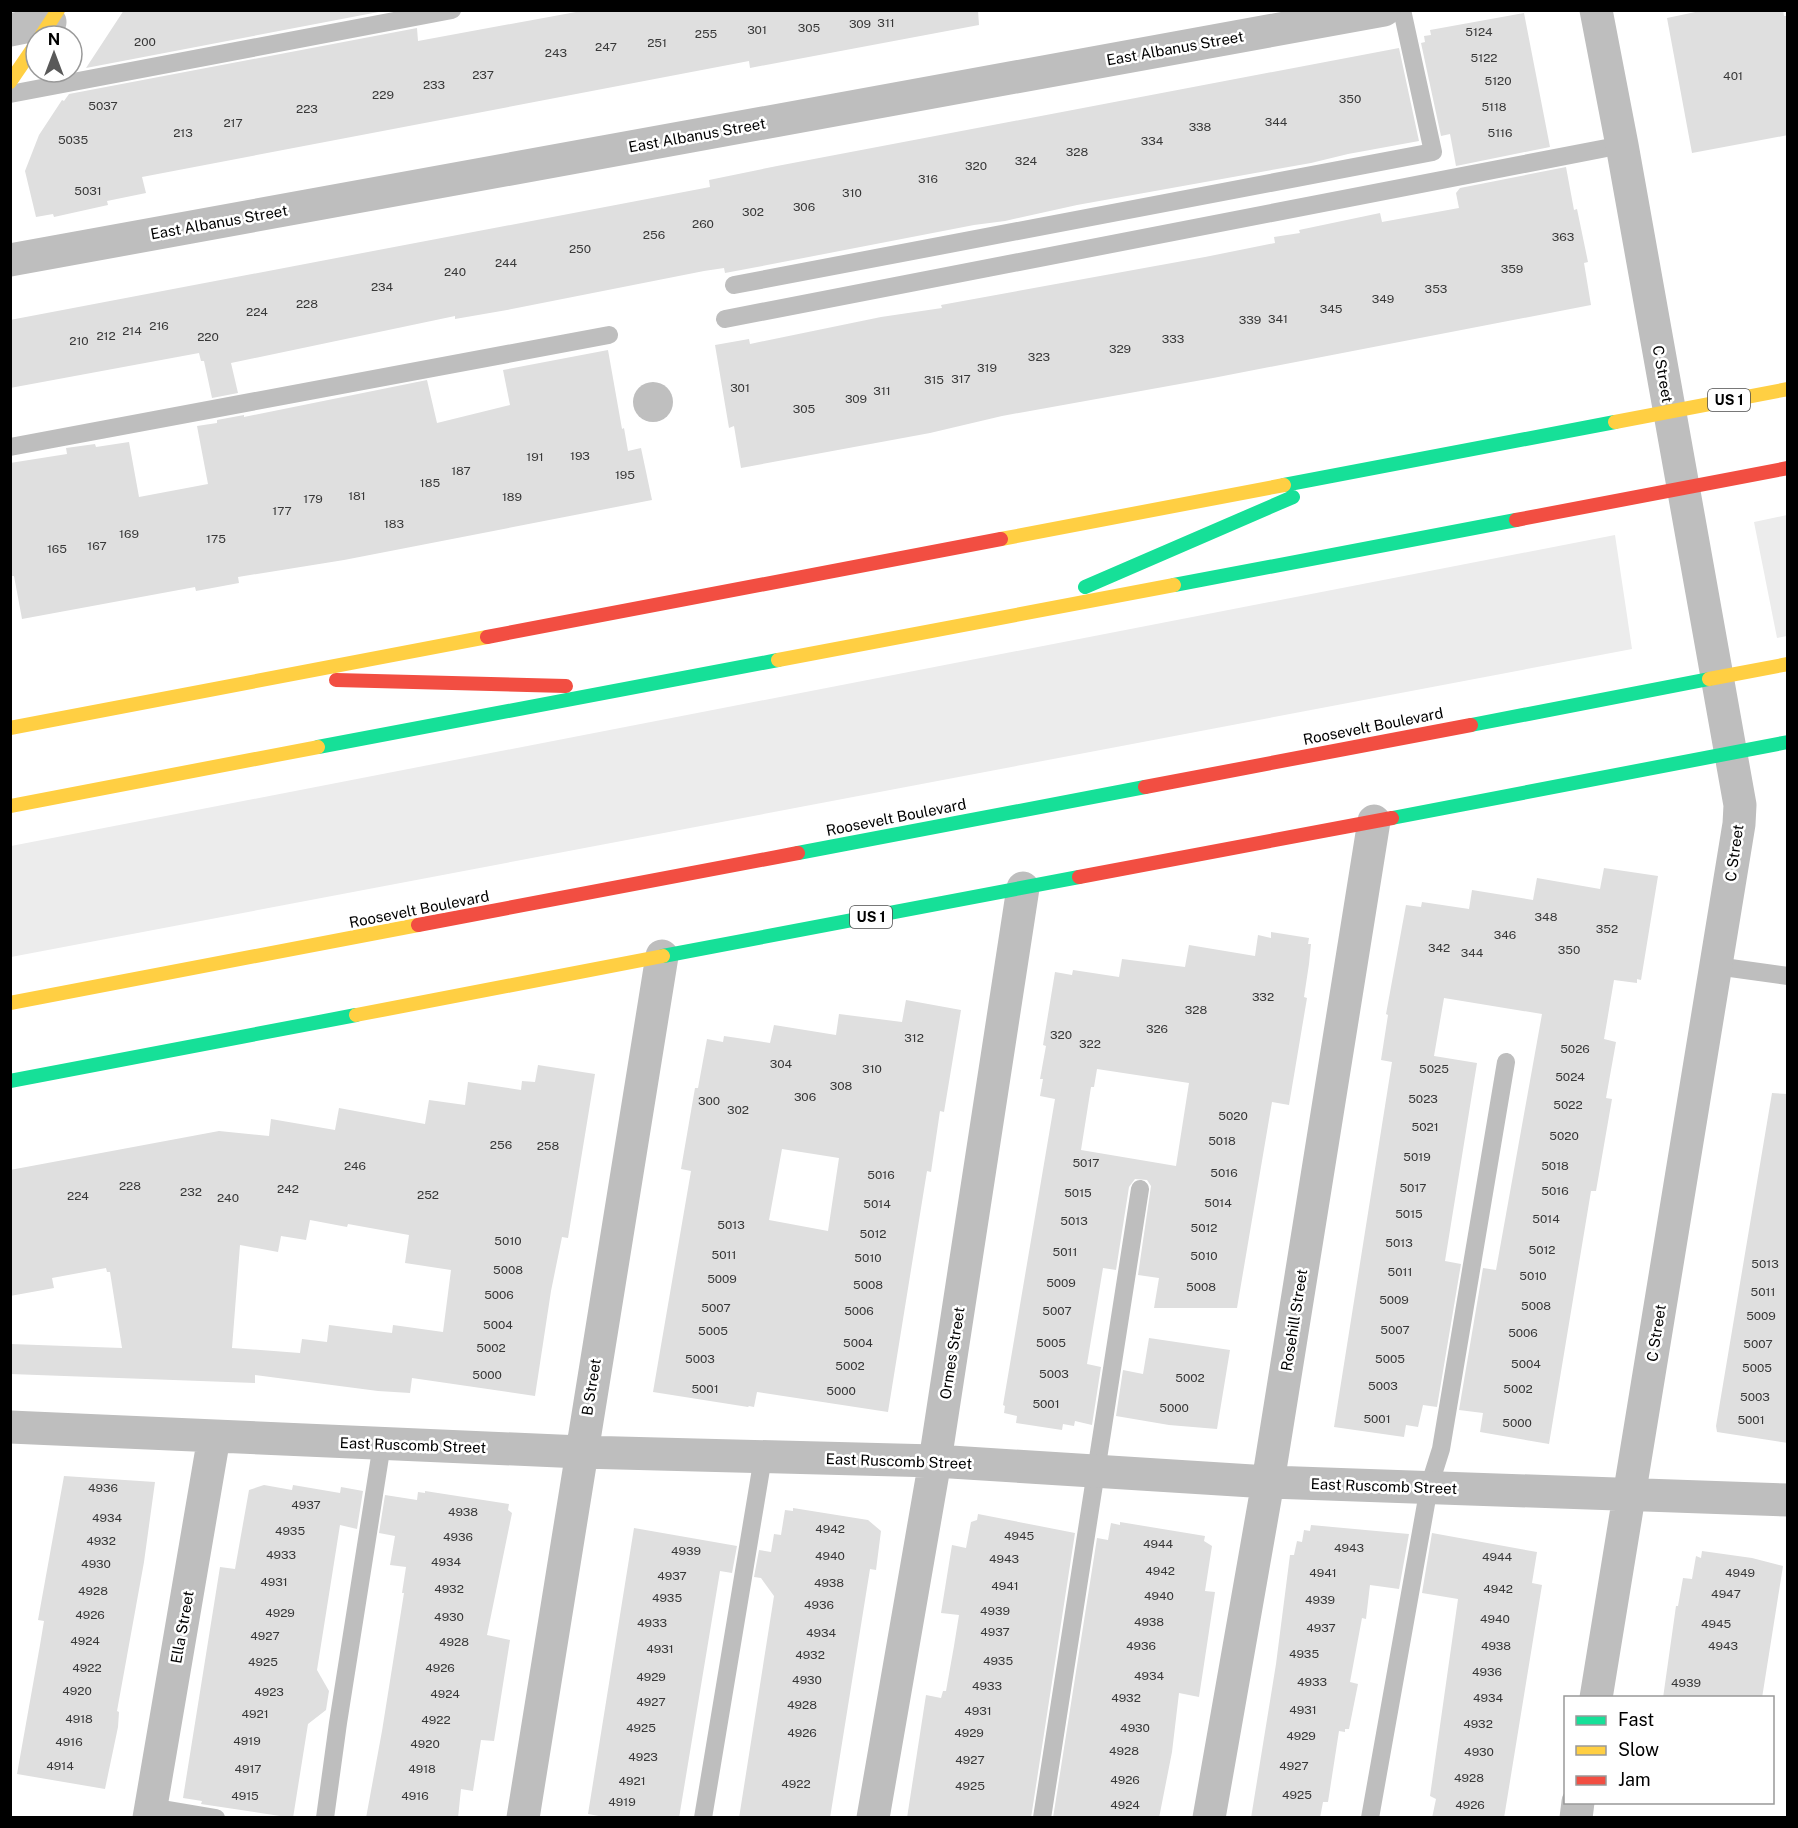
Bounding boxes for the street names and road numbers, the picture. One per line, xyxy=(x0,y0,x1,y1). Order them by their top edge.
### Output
street label: East Albanus Street xyxy=(1105,28,1245,68)
street label: East Albanus Street xyxy=(627,115,767,155)
street label: East Albanus Street xyxy=(149,202,289,242)
street label: C Street xyxy=(1650,344,1676,404)
road number: US 1 xyxy=(1708,389,1750,411)
street label: Roosevelt Boulevard xyxy=(1301,704,1445,748)
street label: Roosevelt Boulevard xyxy=(824,795,968,839)
street label: C Street xyxy=(1722,823,1746,883)
street label: Roosevelt Boulevard xyxy=(347,887,491,931)
road number: US 1 xyxy=(850,906,892,928)
street label: Rosehill Street xyxy=(1278,1268,1310,1372)
street label: C Street xyxy=(1643,1303,1669,1363)
street label: Ormes Street xyxy=(936,1305,968,1400)
street label: B Street xyxy=(578,1357,604,1417)
street label: East Ruscomb Street xyxy=(339,1434,487,1456)
street label: East Ruscomb Street xyxy=(825,1450,973,1472)
street label: East Ruscomb Street xyxy=(1310,1475,1458,1497)
street label: Ella Street xyxy=(167,1589,197,1665)

